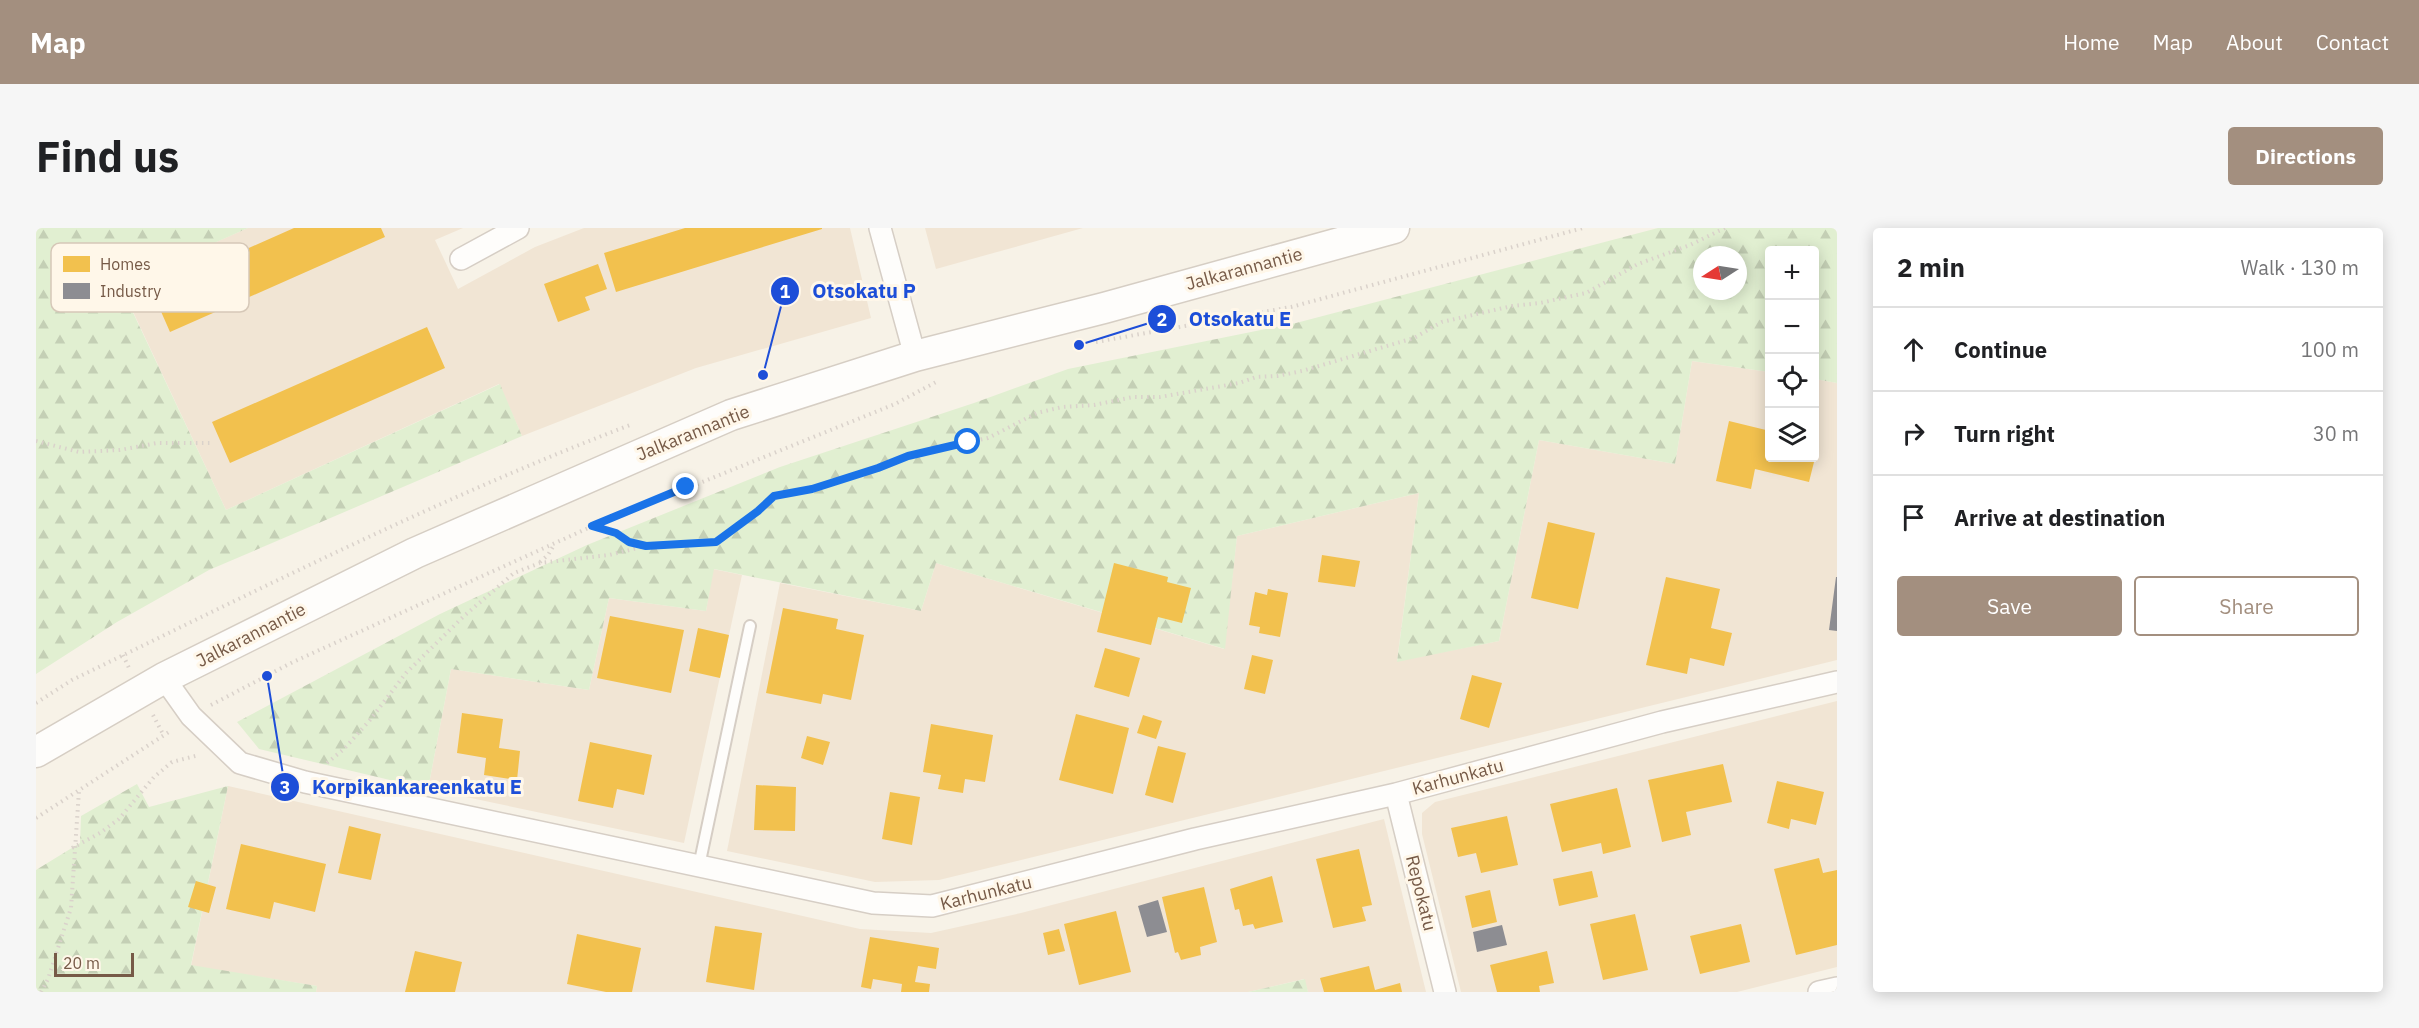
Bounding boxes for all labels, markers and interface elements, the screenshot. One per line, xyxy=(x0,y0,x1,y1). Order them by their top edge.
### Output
text: Map xyxy=(30,24,86,61)
text: Home xyxy=(2063,28,2120,56)
text: Map xyxy=(2153,28,2193,56)
text: About xyxy=(2226,28,2283,56)
text: Contact xyxy=(2316,28,2389,56)
button: Directions xyxy=(2228,127,2383,185)
text: Find us xyxy=(36,129,179,184)
street label: Jalkarannantie xyxy=(1183,242,1305,295)
legend xyxy=(51,243,249,312)
north arrow xyxy=(1693,246,1747,300)
map controls xyxy=(1765,246,1819,462)
button: + xyxy=(1765,246,1819,300)
text: 2 min xyxy=(1897,250,1965,284)
text: Homes xyxy=(100,254,151,274)
text: Walk · 130 m xyxy=(2241,254,2359,281)
callout: Otsokatu P xyxy=(770,272,928,310)
text: Otsokatu P xyxy=(812,277,916,304)
text: 1 xyxy=(780,280,791,303)
text: Industry xyxy=(100,281,161,301)
callout: Otsokatu E xyxy=(1147,300,1303,338)
button: − xyxy=(1765,300,1819,354)
text: Otsokatu E xyxy=(1189,305,1291,332)
text: 2 xyxy=(1157,308,1167,331)
icon: ahead xyxy=(1897,333,1930,366)
text: Continue xyxy=(1954,335,2047,364)
text: 100 m xyxy=(2301,336,2359,363)
button: locate xyxy=(1765,354,1819,408)
street label: Jalkarannantie xyxy=(633,399,753,466)
button: layers xyxy=(1765,408,1819,462)
icon: right xyxy=(1897,417,1930,450)
text: Turn right xyxy=(1954,419,2055,448)
text: 30 m xyxy=(2313,420,2359,447)
route start xyxy=(954,428,980,454)
route end xyxy=(672,473,698,499)
icon: arrive xyxy=(1897,501,1930,534)
text: Arrive at destination xyxy=(1954,503,2165,532)
button: Save xyxy=(1897,576,2122,636)
button: Share xyxy=(2134,576,2359,636)
street label: Jalkarannantie xyxy=(192,597,309,672)
street label: Karhunkatu xyxy=(1410,753,1506,800)
callout: Korpikankareenkatu E xyxy=(270,768,534,806)
text: Korpikankareenkatu E xyxy=(312,773,522,800)
text: 3 xyxy=(280,776,290,799)
street label: Repokatu xyxy=(1401,853,1442,933)
street label: Karhunkatu xyxy=(938,870,1034,915)
scale bar xyxy=(54,950,134,978)
text: 20 m xyxy=(63,953,100,973)

